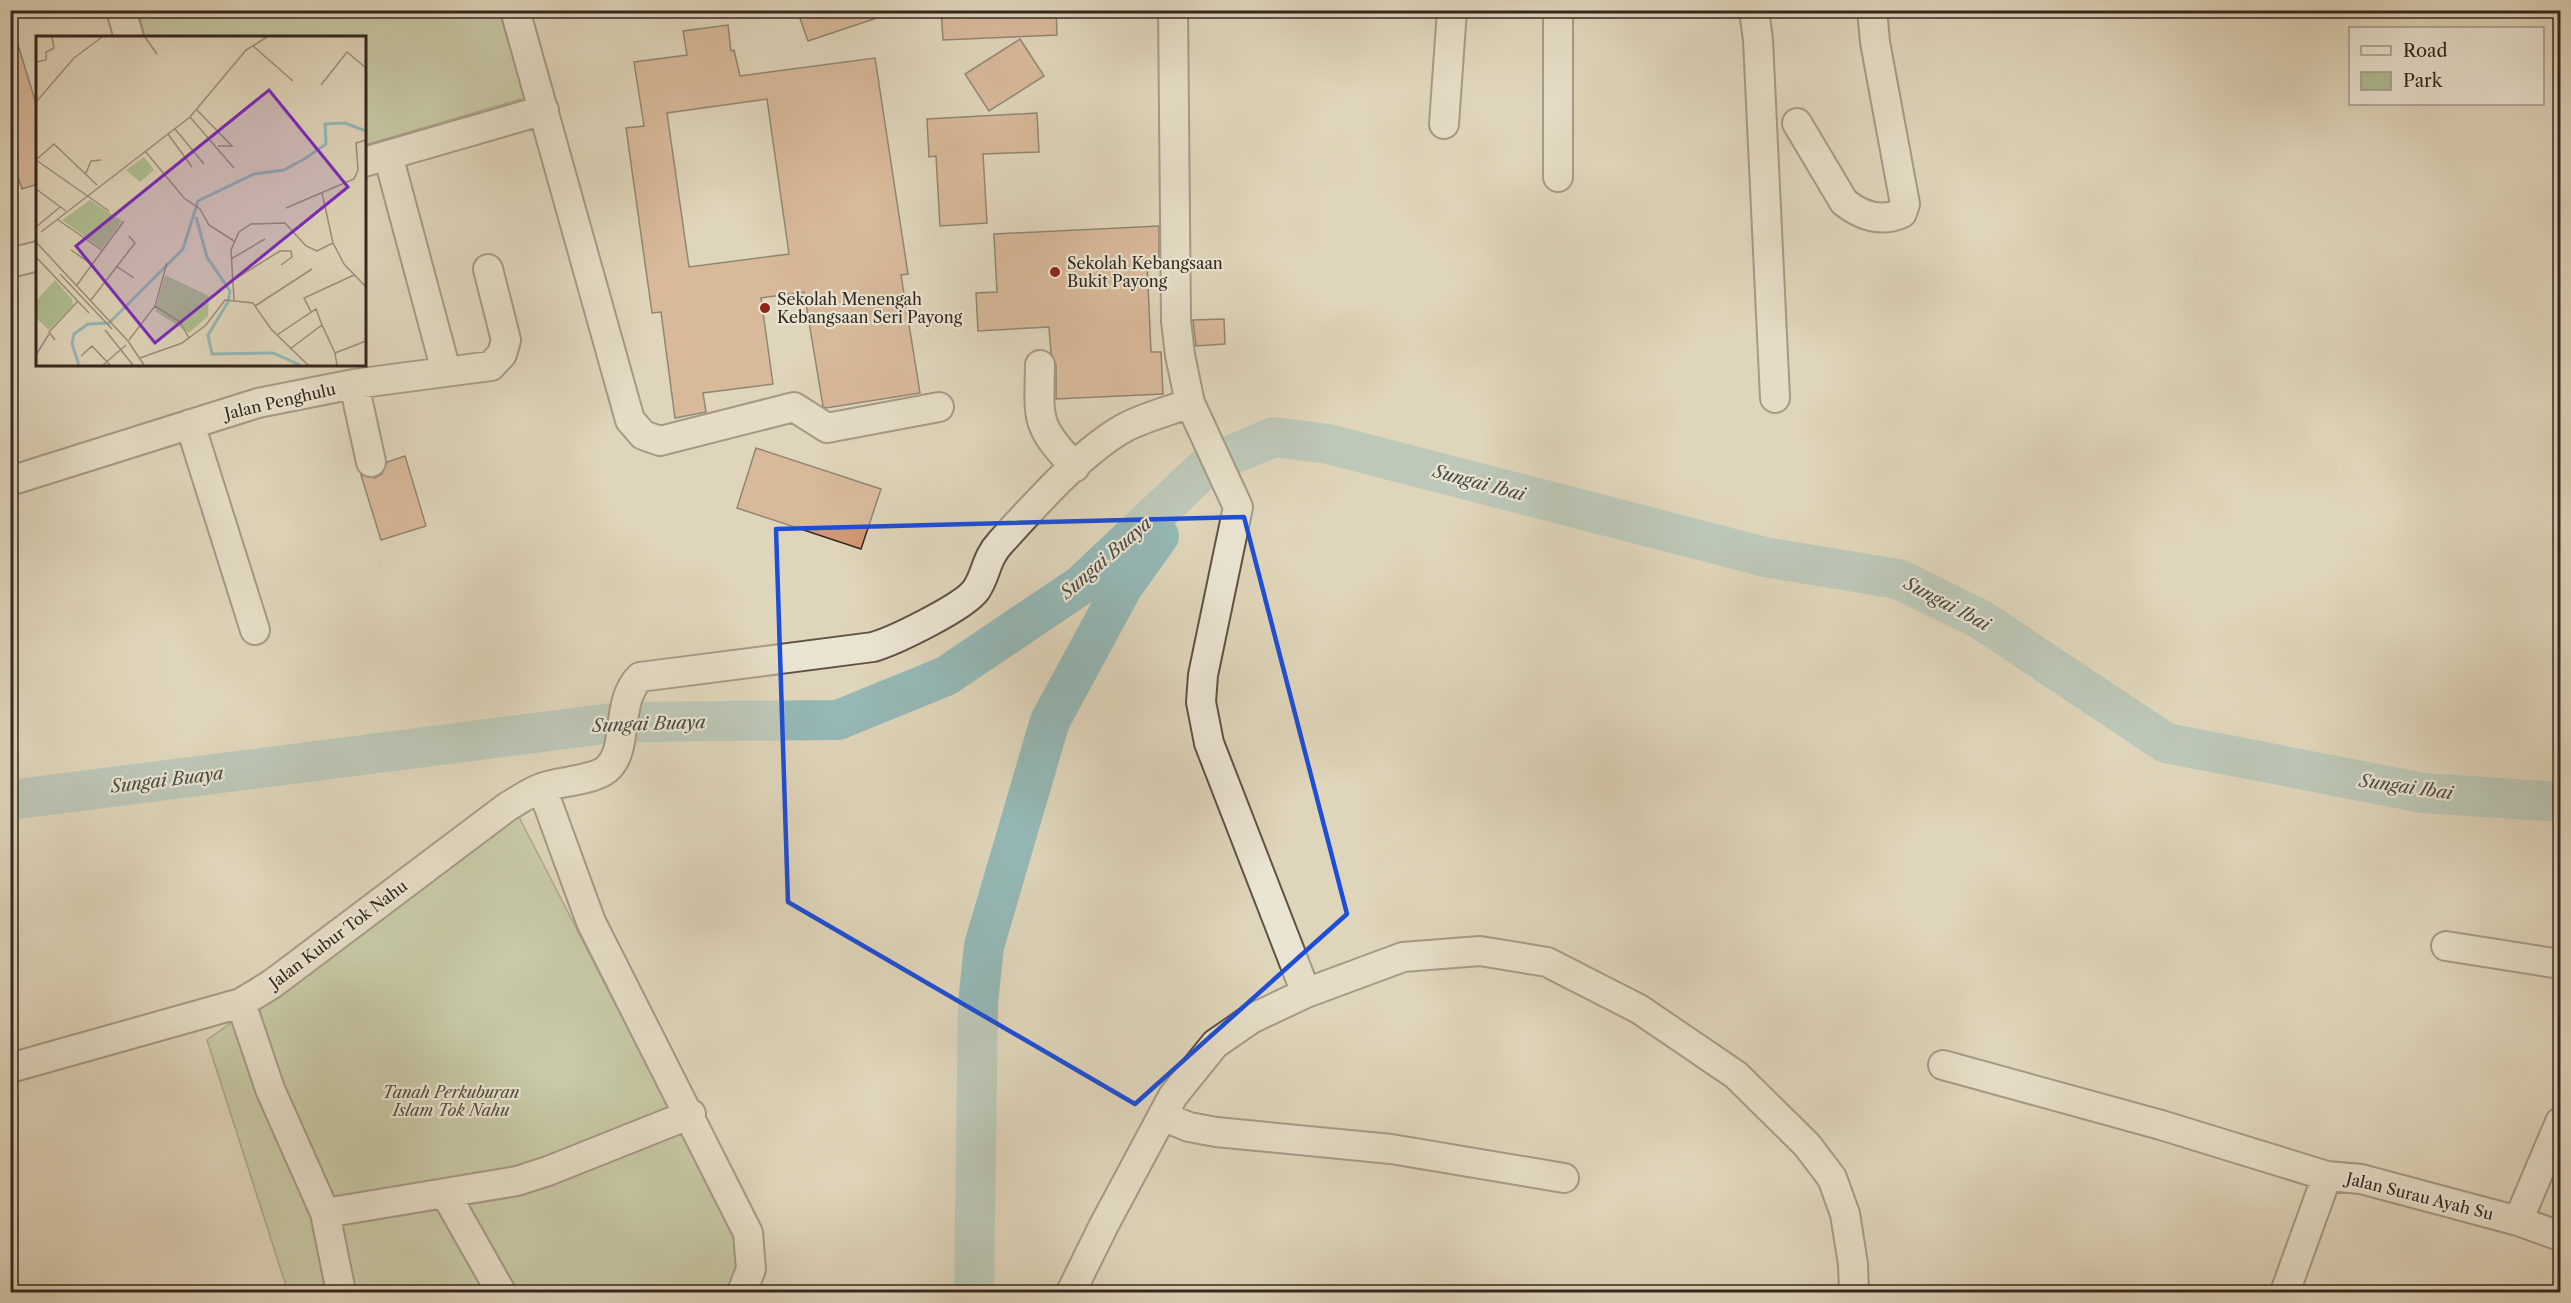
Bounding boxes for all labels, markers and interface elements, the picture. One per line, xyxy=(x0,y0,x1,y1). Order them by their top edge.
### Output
legend xyxy=(2349,27,2544,105)
inset map xyxy=(36,36,366,366)
text: Road xyxy=(2403,40,2448,62)
text: Park xyxy=(2403,70,2444,92)
place label: Sekolah Kebangsaan Bukit Payong xyxy=(1067,253,1223,291)
marker: Sekolah Kebangsaan Bukit Payong xyxy=(1048,265,1062,279)
place label: Sekolah Menengah Kebangsaan Seri Payong xyxy=(777,289,963,327)
marker: Sekolah Menengah Kebangsaan Seri Payong xyxy=(758,301,772,315)
street label: Jalan Penghulu xyxy=(220,378,338,424)
water label: Sungai Ibai xyxy=(1430,460,1529,506)
water label: Sungai Buaya xyxy=(1055,512,1156,604)
water label: Sungai Ibai xyxy=(1899,572,1995,636)
water label: Sungai Buaya xyxy=(591,711,706,737)
water label: Sungai Buaya xyxy=(108,762,225,798)
water label: Sungai Ibai xyxy=(2357,769,2456,805)
street label: Jalan Kubur Tok Nahu xyxy=(263,875,411,994)
park label: Tanah Perkuburan Islam Tok Nahu xyxy=(383,1082,519,1120)
street label: Jalan Surau Ayah Su xyxy=(2341,1167,2496,1224)

